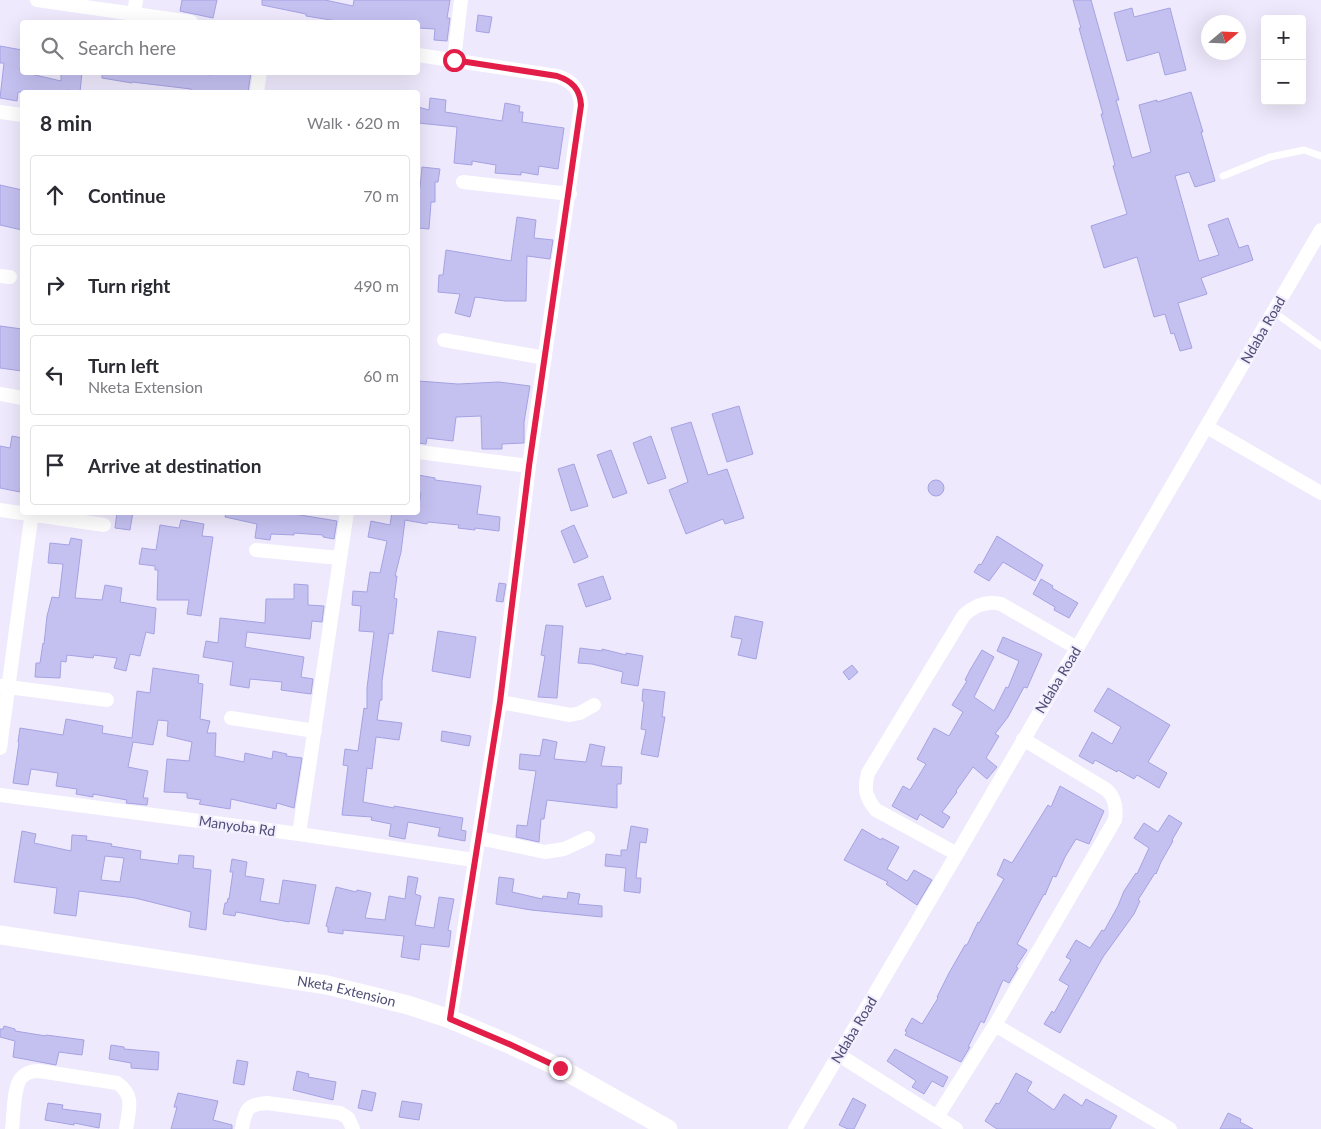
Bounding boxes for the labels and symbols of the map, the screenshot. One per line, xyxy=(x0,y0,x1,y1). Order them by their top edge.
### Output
north arrow xyxy=(1201,15,1246,60)
route start xyxy=(443,49,466,72)
street label: Ndaba Road xyxy=(1237,293,1289,366)
street label: Ndaba Road xyxy=(1031,643,1084,716)
street label: Manyoba Rd xyxy=(198,812,276,839)
street label: Nketa Extension xyxy=(296,972,398,1010)
street label: Ndaba Road xyxy=(827,993,880,1066)
route end xyxy=(549,1057,572,1080)

